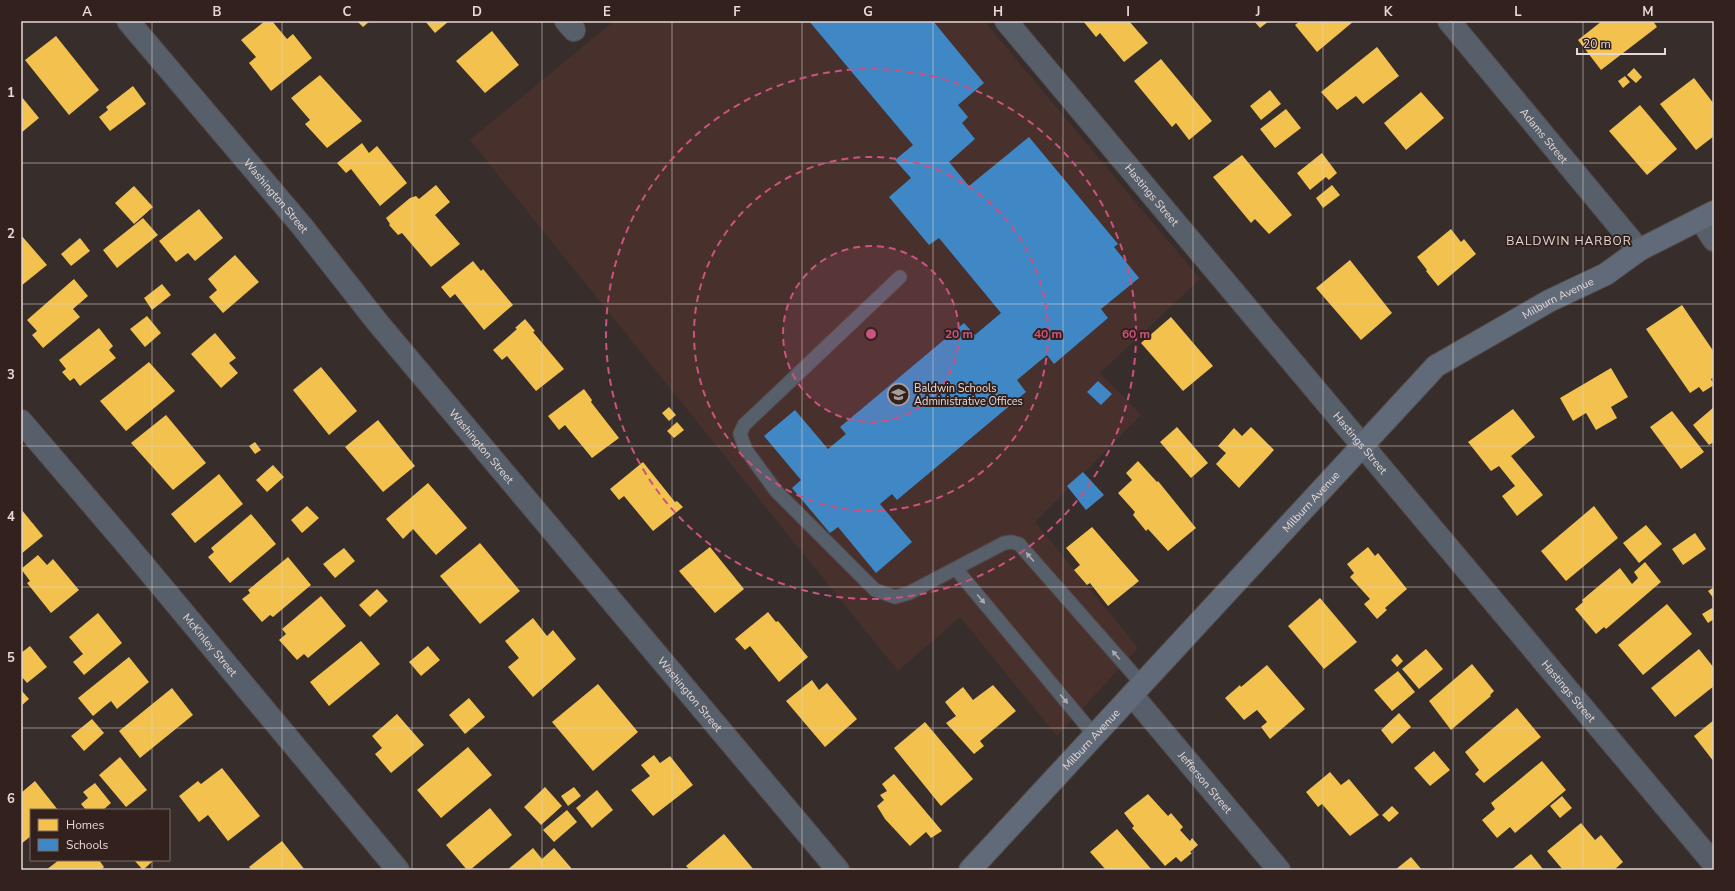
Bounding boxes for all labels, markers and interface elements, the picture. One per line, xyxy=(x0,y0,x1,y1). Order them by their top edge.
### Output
text: A xyxy=(82,3,92,21)
text: B xyxy=(213,3,222,21)
text: C xyxy=(343,3,352,21)
text: D xyxy=(472,3,482,21)
text: E xyxy=(603,3,611,21)
text: F xyxy=(733,3,741,21)
text: G xyxy=(863,3,873,21)
text: H xyxy=(993,3,1003,21)
text: I xyxy=(1126,3,1130,21)
text: J xyxy=(1255,3,1260,21)
text: K xyxy=(1384,3,1393,21)
text: L xyxy=(1514,3,1522,21)
text: M xyxy=(1642,3,1654,21)
scale bar xyxy=(1577,30,1665,56)
text: 20 m xyxy=(1583,36,1611,52)
text: 1 xyxy=(7,84,15,102)
street label: Adams Street xyxy=(1516,105,1571,167)
street label: Washington Street xyxy=(240,156,312,236)
street label: Hastings Street xyxy=(1121,161,1182,229)
text: 2 xyxy=(7,225,15,243)
district label: BALDWIN HARBOR xyxy=(1506,233,1632,249)
street label: Milburn Avenue xyxy=(1520,274,1596,323)
text: 20 m xyxy=(945,326,973,342)
text: 40 m xyxy=(1034,326,1062,342)
text: 60 m xyxy=(1122,326,1150,342)
centre of rings xyxy=(864,327,878,341)
text: 3 xyxy=(7,366,15,384)
school or university icon: Baldwin Schools Administrative Offices xyxy=(885,381,911,407)
place label: Baldwin Schools Administrative Offices xyxy=(914,381,1023,409)
street label: Washington Street xyxy=(445,406,517,487)
street label: Hastings Street xyxy=(1330,409,1391,478)
street label: Milburn Avenue xyxy=(1279,468,1343,536)
text: 4 xyxy=(7,508,15,526)
one-way arrow xyxy=(1026,552,1035,562)
one-way arrow xyxy=(976,593,985,604)
street label: McKinley Street xyxy=(179,610,241,680)
text: 5 xyxy=(7,649,15,667)
one-way arrow xyxy=(1112,650,1121,660)
street label: Washington Street xyxy=(654,654,726,735)
street label: Hastings Street xyxy=(1538,657,1599,726)
one-way arrow xyxy=(1059,693,1068,704)
street label: Milburn Avenue xyxy=(1059,706,1123,773)
street label: Jefferson Street xyxy=(1174,748,1235,817)
text: 6 xyxy=(7,790,15,808)
legend xyxy=(30,809,170,861)
text: Homes xyxy=(66,817,104,833)
text: Schools xyxy=(66,837,109,853)

